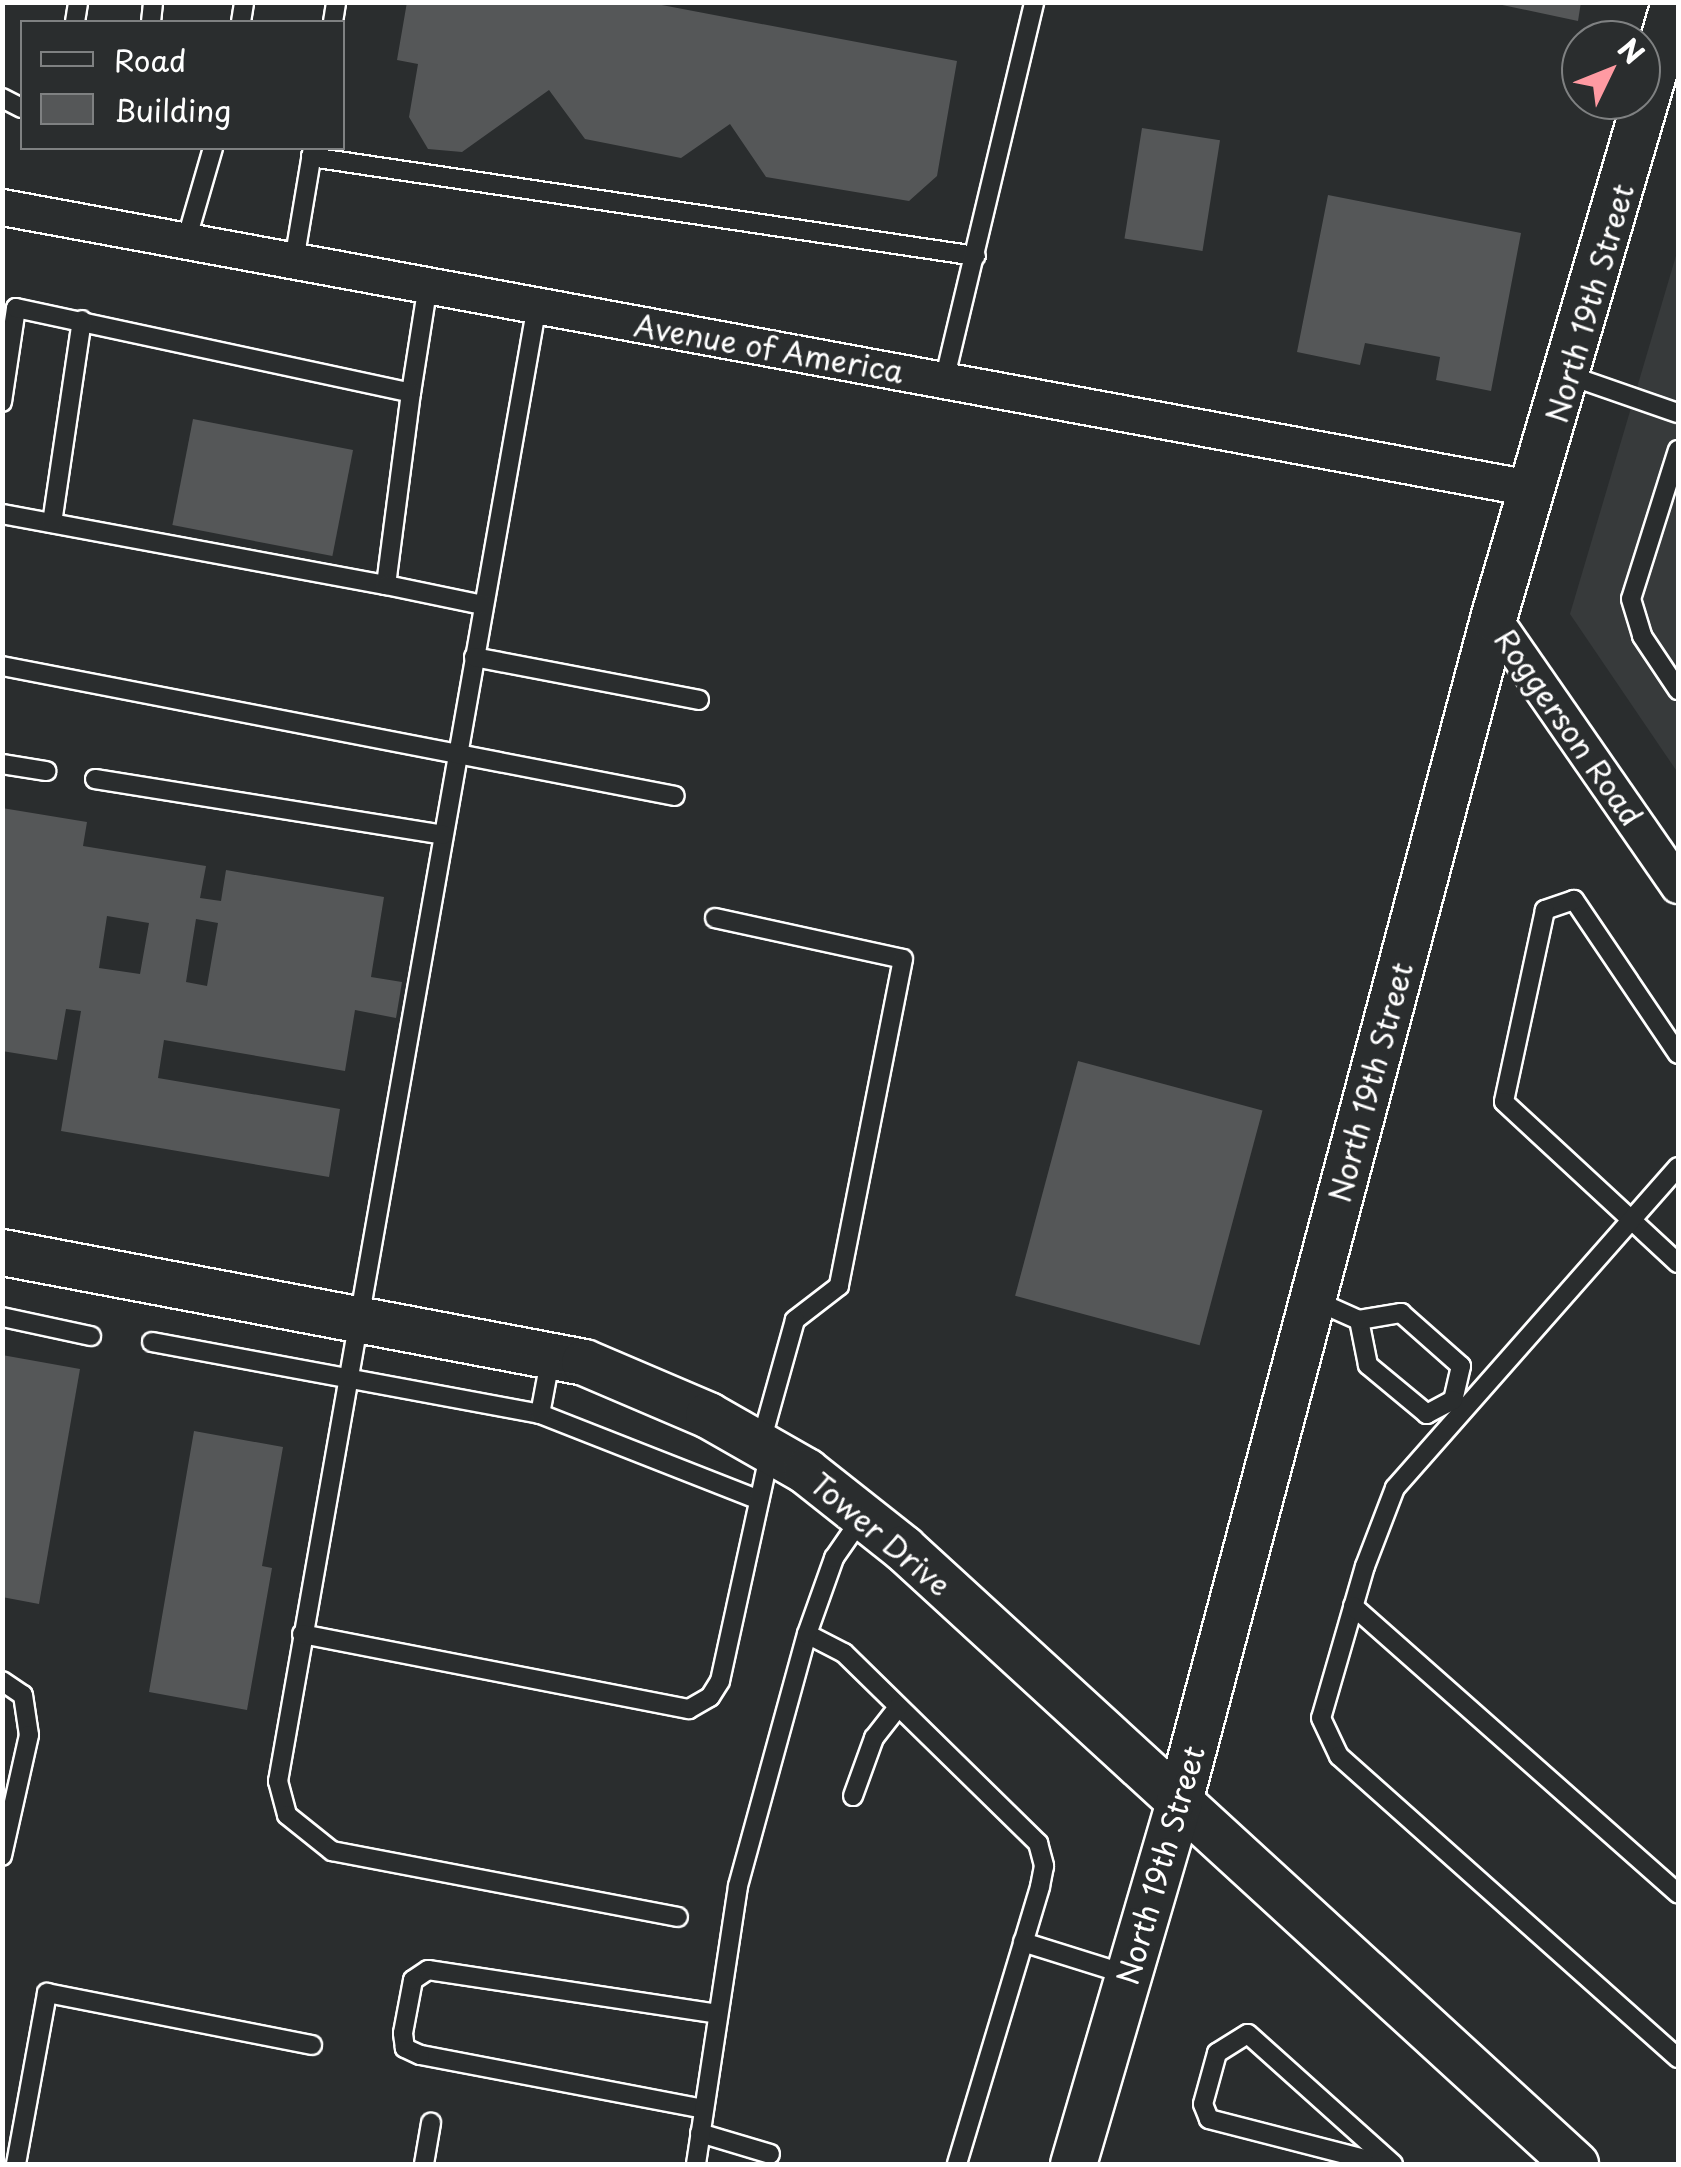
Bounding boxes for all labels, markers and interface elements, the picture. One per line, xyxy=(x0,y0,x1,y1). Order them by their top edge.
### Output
legend xyxy=(20,20,345,150)
north arrow xyxy=(1561,20,1661,120)
text: N xyxy=(1609,28,1655,73)
text: Road xyxy=(114,37,187,82)
text: Building xyxy=(114,87,231,132)
street label: North 19th Street xyxy=(1537,177,1641,429)
street label: Avenue of America xyxy=(632,307,906,389)
street label: Roggerson Road xyxy=(1488,622,1650,832)
street label: North 19th Street xyxy=(1320,955,1420,1209)
street label: Tower Drive xyxy=(804,1465,958,1603)
street label: North 19th Street xyxy=(1108,1739,1212,1991)

